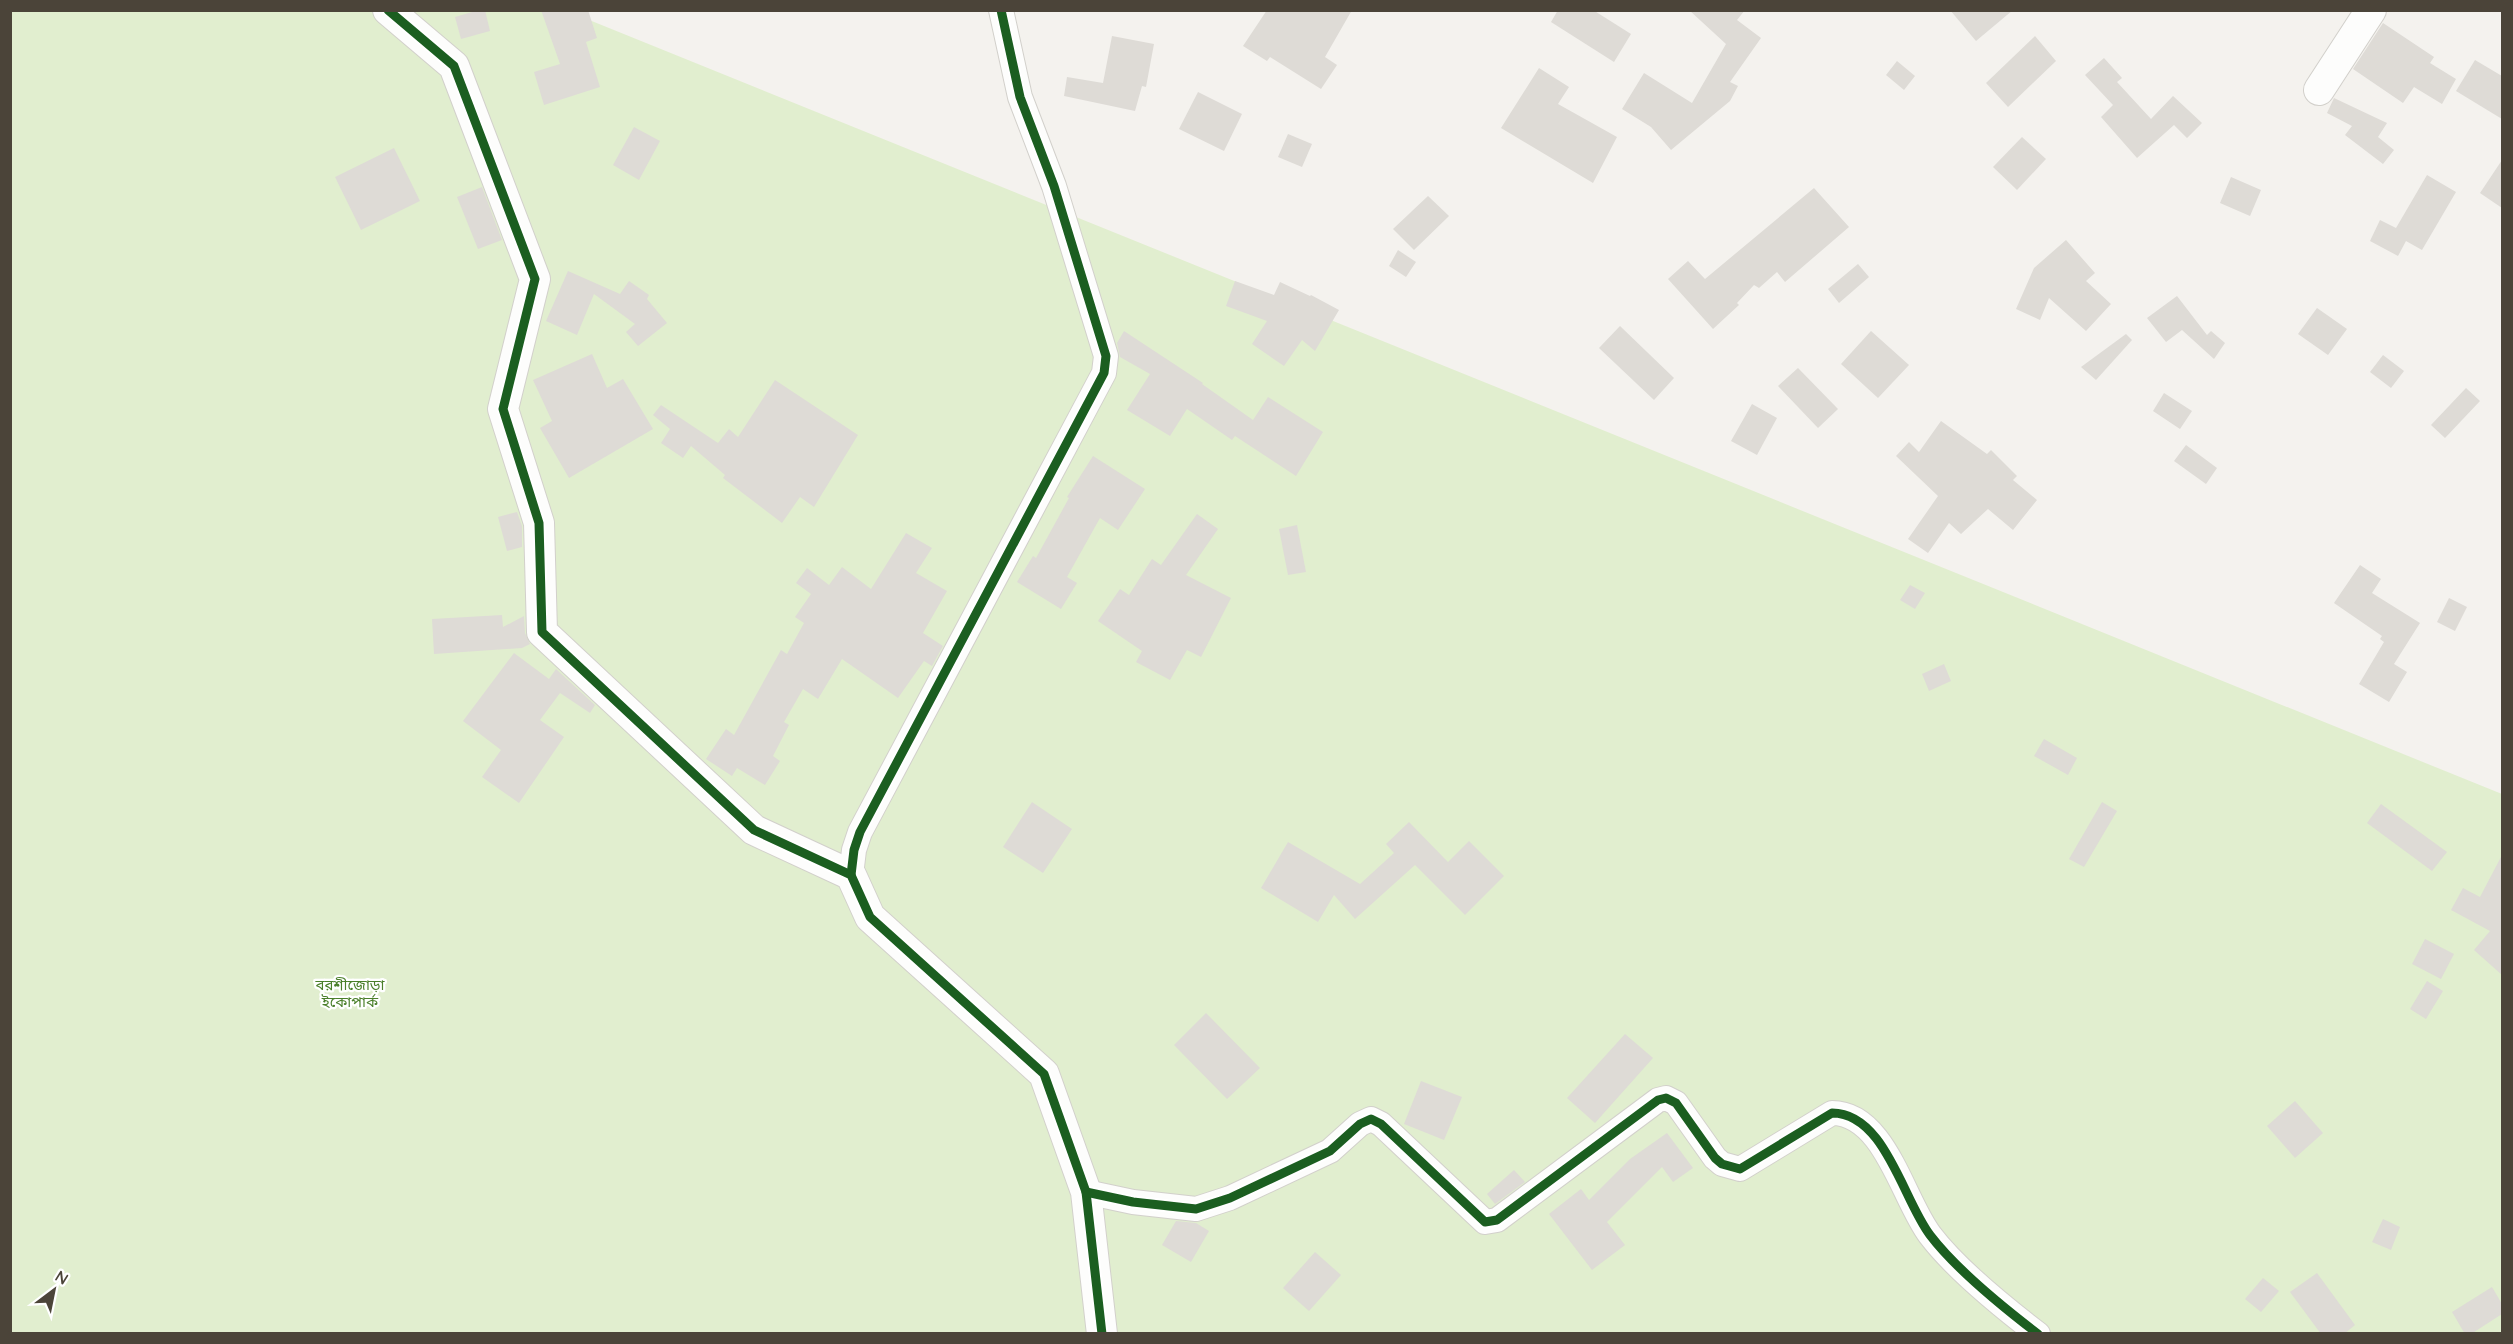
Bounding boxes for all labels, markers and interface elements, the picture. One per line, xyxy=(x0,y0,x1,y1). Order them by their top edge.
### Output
park label: বরশীজোড়া ইকোপার্ক xyxy=(314,975,386,1011)
north arrow xyxy=(24,1260,84,1320)
text: N xyxy=(52,1266,72,1289)

